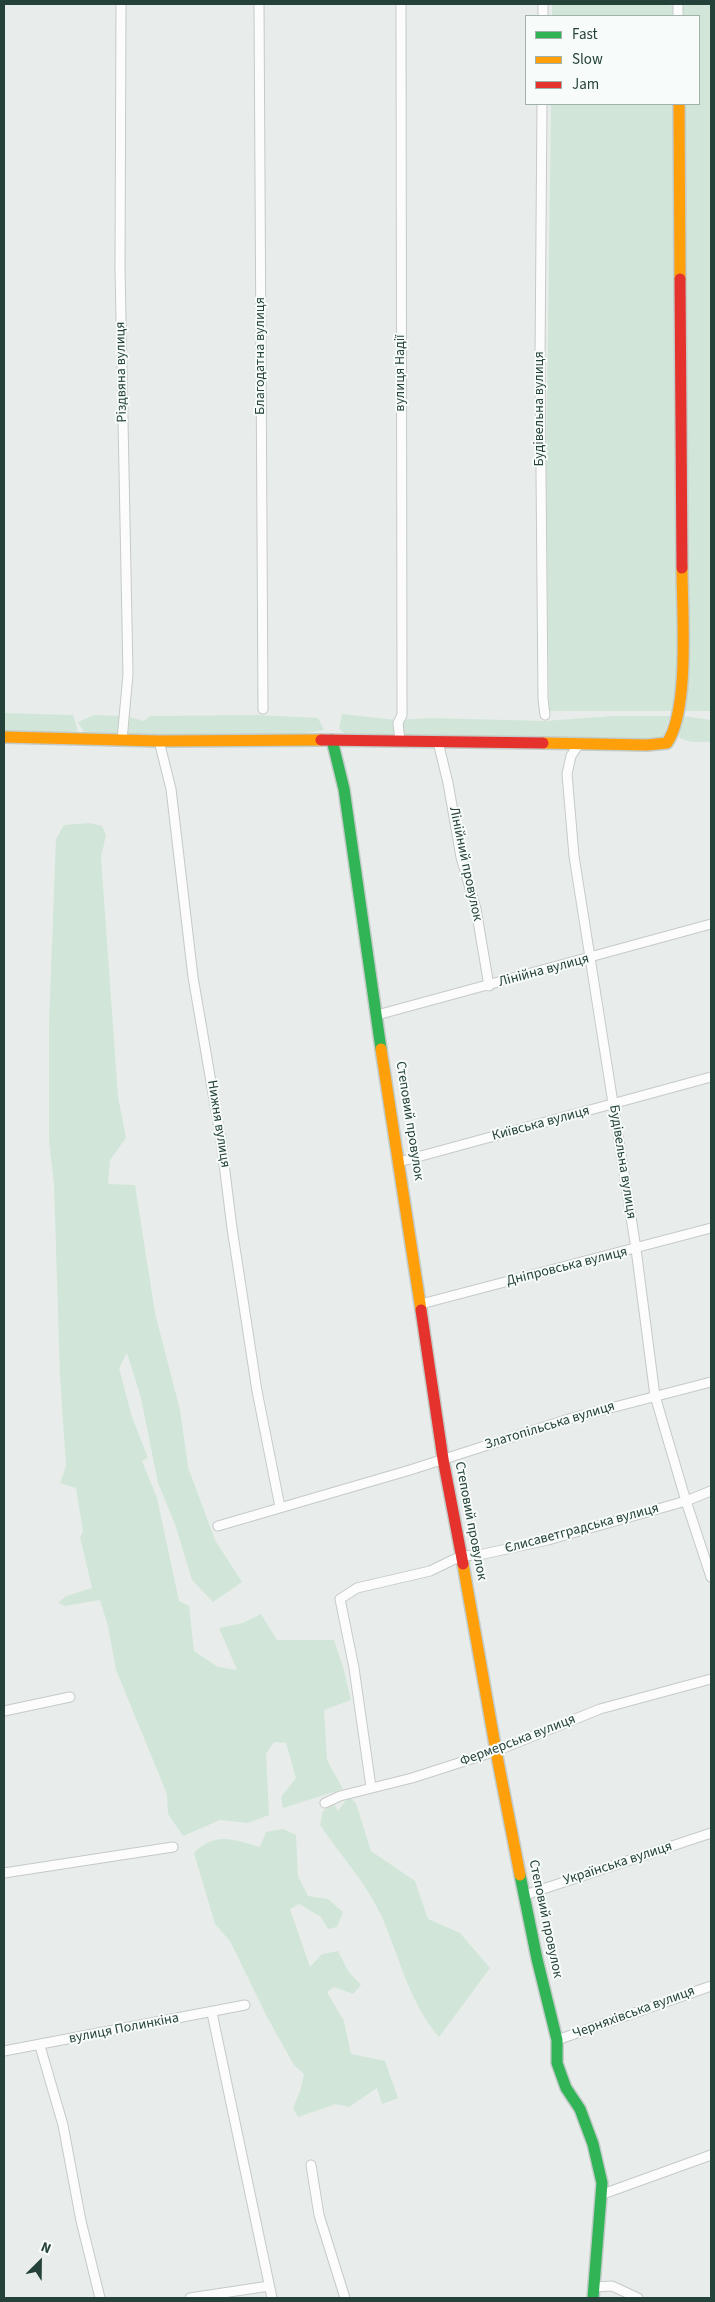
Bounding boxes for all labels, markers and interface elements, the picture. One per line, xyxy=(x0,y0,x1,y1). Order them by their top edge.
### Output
legend xyxy=(525,15,700,105)
text: Fast xyxy=(572,24,598,45)
text: Slow xyxy=(572,49,603,70)
text: Jam xyxy=(572,74,599,95)
street label: Благодатна вулиця xyxy=(253,297,269,415)
street label: Різдвяна вулиця xyxy=(113,321,131,423)
street label: вулиця Надії xyxy=(393,334,409,412)
street label: Будівельна вулиця xyxy=(532,351,548,467)
street label: Лінійний провулок xyxy=(445,805,485,923)
street label: Лінійна вулиця xyxy=(497,951,591,991)
street label: Степовий провулок xyxy=(391,1060,427,1182)
street label: Нижня вулиця xyxy=(203,1079,233,1169)
street label: Київська вулиця xyxy=(490,1103,592,1145)
street label: Будівельна вулиця xyxy=(605,1104,639,1220)
street label: Дніпровська вулиця xyxy=(505,1244,629,1290)
street label: Златопільська вулиця xyxy=(483,1398,617,1454)
street label: Степовий провулок xyxy=(450,1460,490,1582)
street label: Єлисаветградська вулиця xyxy=(503,1500,661,1558)
street label: Фермерська вулиця xyxy=(458,1711,578,1771)
street label: Українська вулиця xyxy=(561,1838,675,1890)
street label: Степовий провулок xyxy=(524,1858,566,1980)
street label: Черняхівська вулиця xyxy=(571,1983,697,2043)
street label: вулиця Полинкіна xyxy=(68,2010,180,2048)
north arrow xyxy=(15,2237,65,2287)
text: N xyxy=(38,2237,54,2259)

